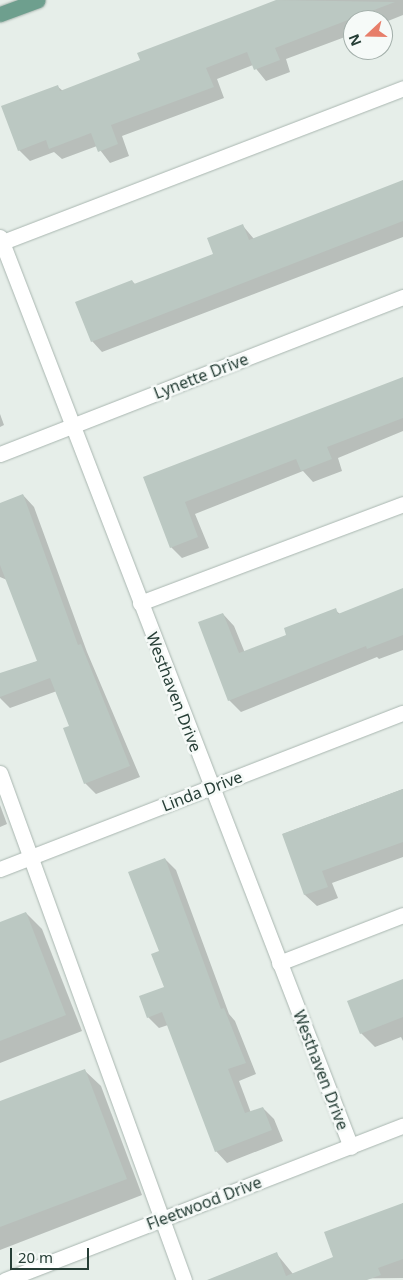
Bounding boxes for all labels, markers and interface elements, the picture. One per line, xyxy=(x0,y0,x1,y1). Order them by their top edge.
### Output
north arrow xyxy=(343,10,393,60)
text: N xyxy=(344,31,365,49)
street label: Lynette Drive xyxy=(151,349,251,403)
street label: Westhaven Drive xyxy=(142,629,206,755)
street label: Linda Drive xyxy=(159,767,245,815)
street label: Westhaven Drive xyxy=(289,1007,353,1133)
street label: Fleetwood Drive xyxy=(144,1172,264,1234)
scale bar xyxy=(12,1238,91,1270)
text: 20 m xyxy=(18,1247,53,1267)

